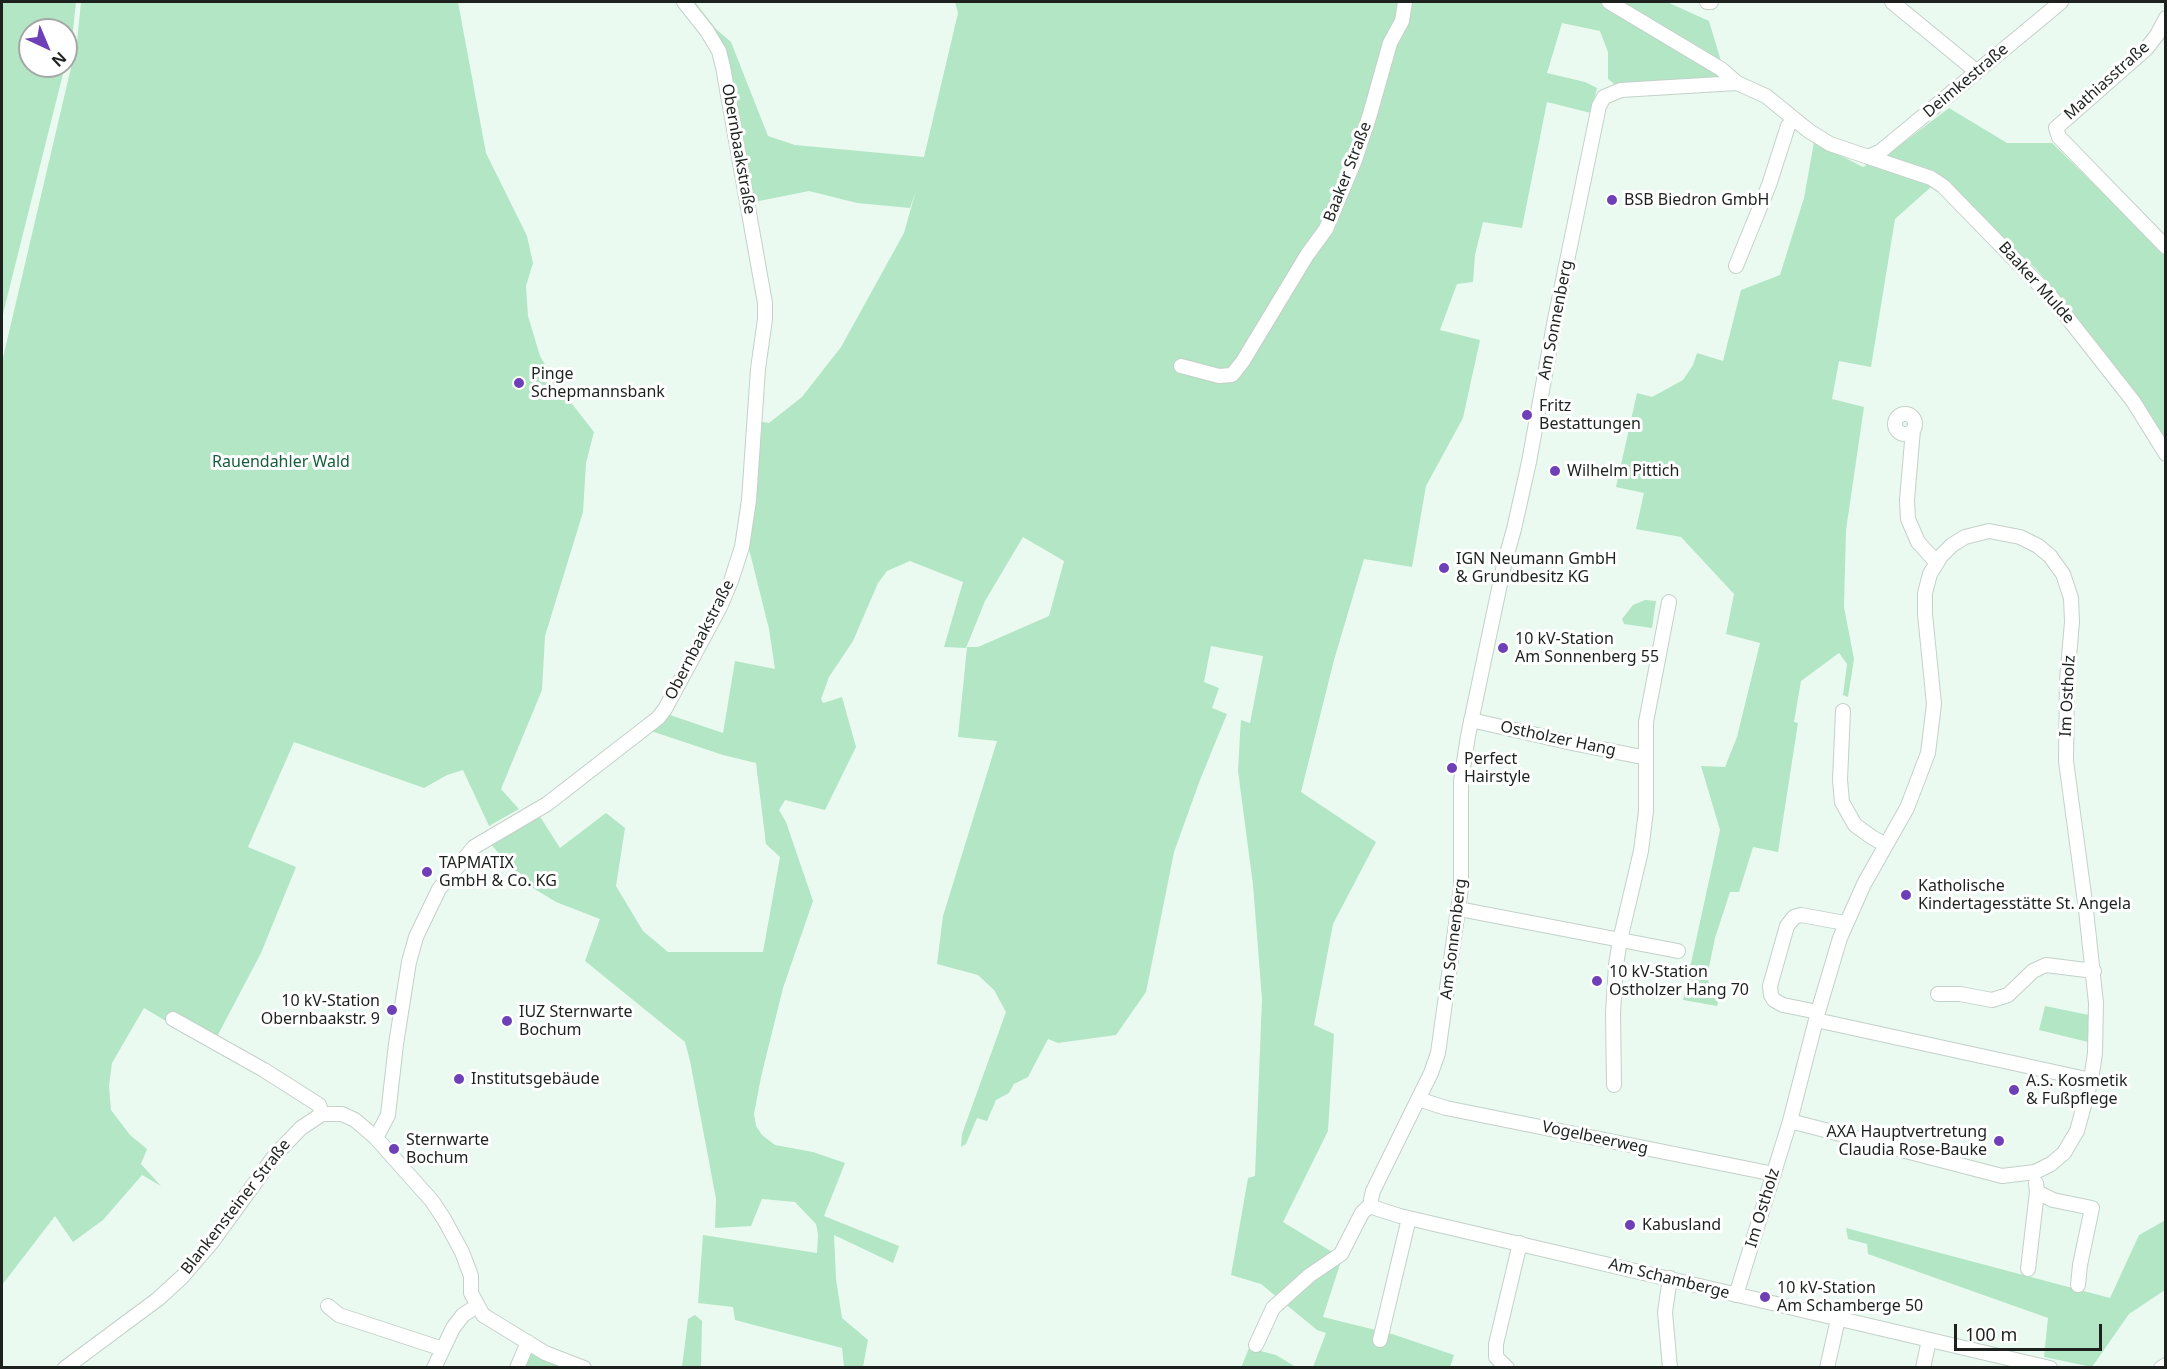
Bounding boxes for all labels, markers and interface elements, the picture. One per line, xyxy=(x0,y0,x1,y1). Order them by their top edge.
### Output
north arrow xyxy=(18,18,78,78)
street label: Mathiasstraße xyxy=(2061,38,2153,124)
street label: Deimkestraße xyxy=(1920,40,2012,122)
text: N xyxy=(47,47,71,72)
street label: Obernbaakstraße xyxy=(717,82,759,216)
street label: Baaker Straße xyxy=(1320,119,1376,225)
place label: BSB Biedron GmbH xyxy=(1624,190,1769,210)
marker: BSB Biedron GmbH xyxy=(1605,193,1619,207)
street label: Baaker Mulde xyxy=(1994,238,2078,328)
street label: Am Sonnenberg xyxy=(1535,258,1577,382)
place label: Pinge Schepmannsbank xyxy=(531,364,665,402)
marker: Pinge Schepmannsbank xyxy=(512,376,526,390)
place label: Fritz Bestattungen xyxy=(1539,396,1641,434)
marker: Fritz Bestattungen xyxy=(1520,408,1534,422)
park label: Rauendahler Wald xyxy=(212,452,350,472)
place label: Wilhelm Pittich xyxy=(1567,461,1679,481)
marker: Wilhelm Pittich xyxy=(1548,464,1562,478)
place label: IGN Neumann GmbH & Grundbesitz KG xyxy=(1456,549,1617,587)
marker: IGN Neumann GmbH & Grundbesitz KG xyxy=(1437,561,1451,575)
street label: Obernbaakstraße xyxy=(661,577,739,703)
place label: 10 kV-Station Am Sonnenberg 55 xyxy=(1515,629,1659,667)
marker: 10 kV-Station Am Sonnenberg 55 xyxy=(1496,641,1510,655)
street label: Im Ostholz xyxy=(2056,655,2080,737)
street label: Ostholzer Hang xyxy=(1499,717,1617,761)
place label: Perfect Hairstyle xyxy=(1464,749,1530,787)
marker: Perfect Hairstyle xyxy=(1445,761,1459,775)
place label: TAPMATIX GmbH & Co. KG xyxy=(439,853,557,891)
marker: TAPMATIX GmbH & Co. KG xyxy=(420,865,434,879)
place label: Katholische Kindertagesstätte St. Angela xyxy=(1918,876,2131,914)
street label: Am Sonnenberg xyxy=(1437,877,1471,1001)
marker: Katholische Kindertagesstätte St. Angela xyxy=(1899,888,1913,902)
place label: 10 kV-Station Ostholzer Hang 70 xyxy=(1609,962,1749,1000)
marker: 10 kV-Station Ostholzer Hang 70 xyxy=(1590,974,1604,988)
place label: 10 kV-Station Obernbaakstr. 9 xyxy=(261,991,380,1029)
place label: IUZ Sternwarte Bochum xyxy=(519,1002,632,1040)
marker: 10 kV-Station Obernbaakstr. 9 xyxy=(385,1003,399,1017)
marker: IUZ Sternwarte Bochum xyxy=(500,1014,514,1028)
place label: Institutsgebäude xyxy=(471,1069,599,1089)
place label: A.S. Kosmetik & Fußpflege xyxy=(2026,1071,2127,1109)
marker: Institutsgebäude xyxy=(452,1072,466,1086)
marker: A.S. Kosmetik & Fußpflege xyxy=(2007,1083,2021,1097)
street label: Vogelbeerweg xyxy=(1540,1117,1650,1159)
place label: AXA Hauptvertretung Claudia Rose-Bauke xyxy=(1826,1122,1987,1160)
place label: Sternwarte Bochum xyxy=(406,1130,489,1168)
marker: AXA Hauptvertretung Claudia Rose-Bauke xyxy=(1992,1134,2006,1148)
street label: Blankensteiner Straße xyxy=(177,1136,295,1278)
marker: Sternwarte Bochum xyxy=(387,1142,401,1156)
street label: Im Ostholz xyxy=(1742,1166,1784,1250)
place label: Kabusland xyxy=(1642,1215,1721,1235)
marker: Kabusland xyxy=(1623,1218,1637,1232)
street label: Am Schamberge xyxy=(1607,1255,1731,1303)
place label: 10 kV-Station Am Schamberge 50 xyxy=(1777,1278,1923,1316)
marker: 10 kV-Station Am Schamberge 50 xyxy=(1758,1290,1772,1304)
scale bar xyxy=(1957,1312,2106,1350)
text: 100 m xyxy=(1965,1322,2017,1346)

